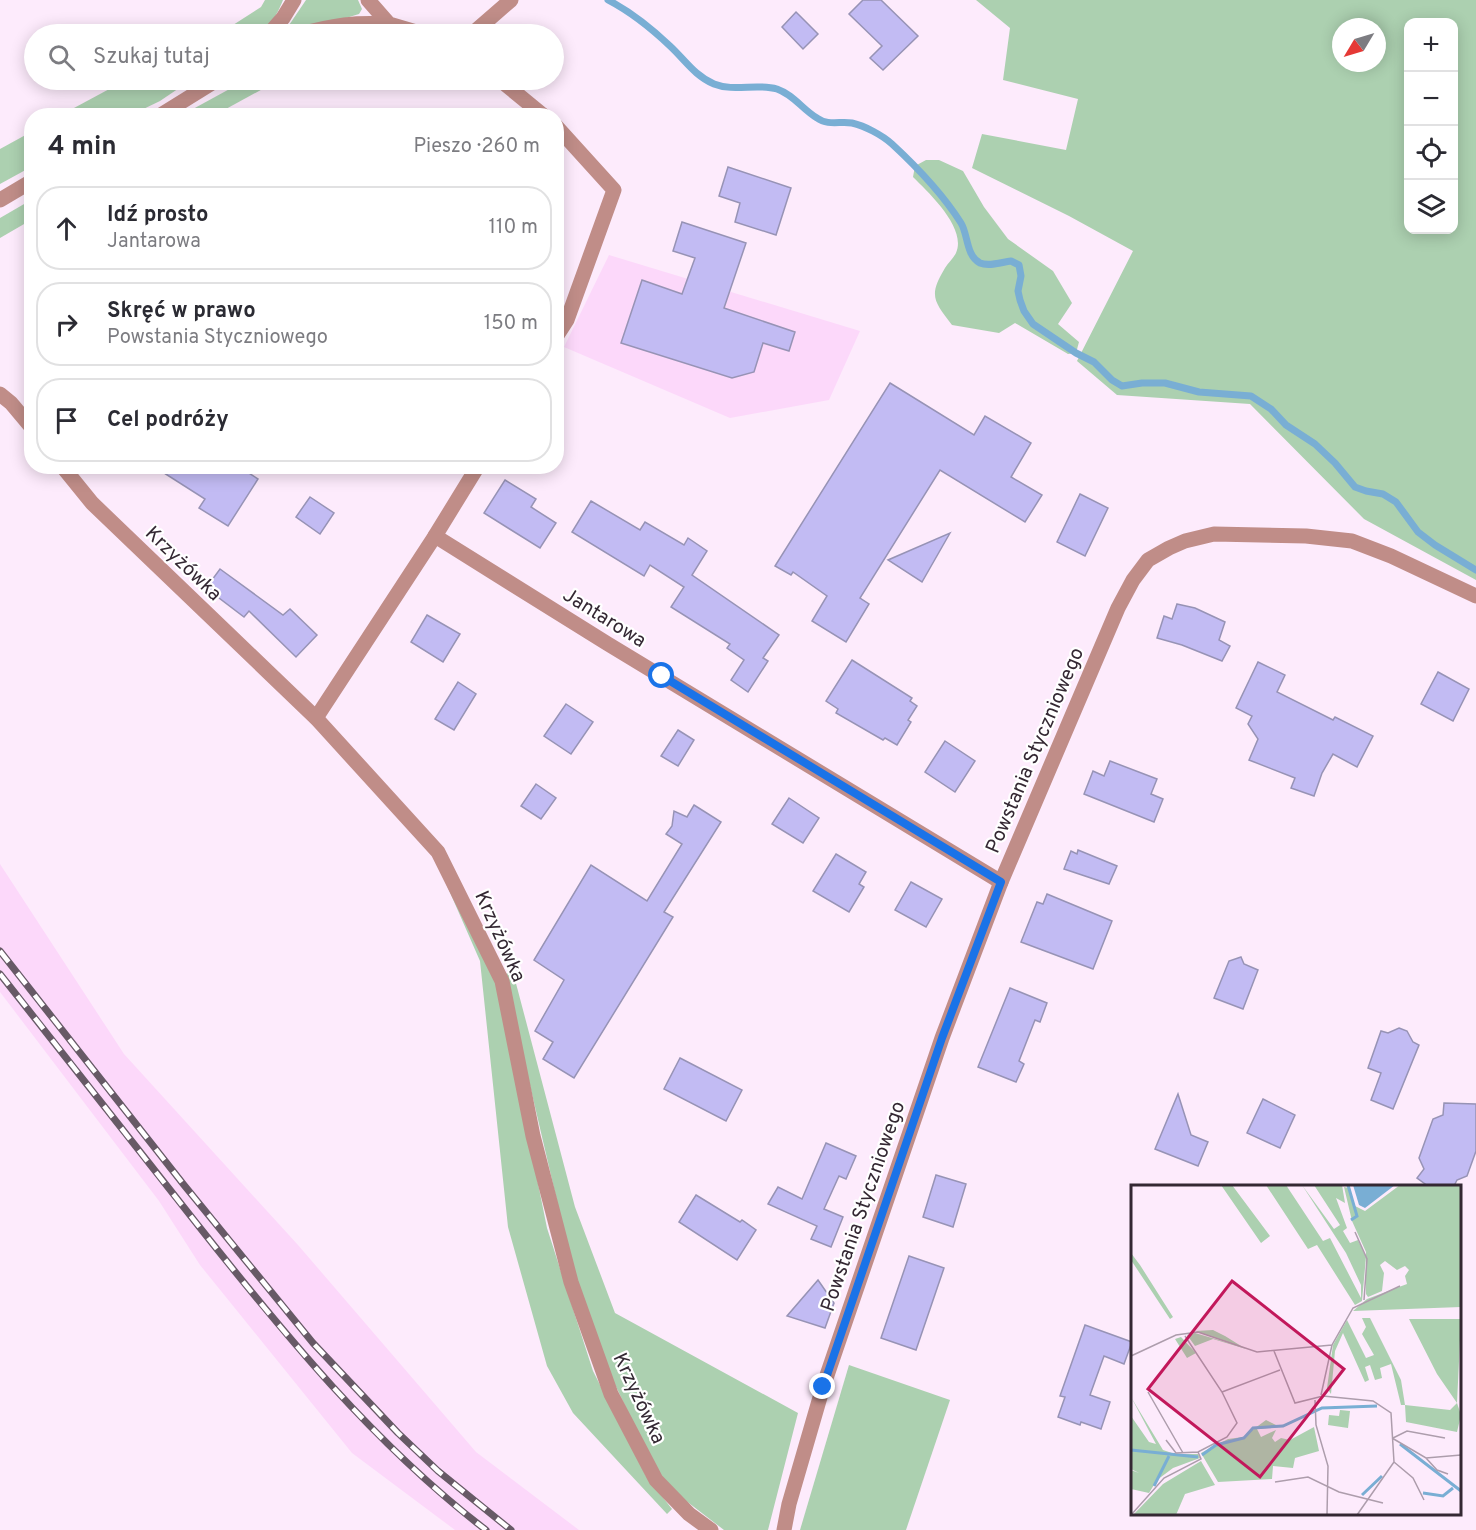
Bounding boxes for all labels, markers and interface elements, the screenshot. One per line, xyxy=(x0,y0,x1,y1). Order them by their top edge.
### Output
north arrow xyxy=(1332,18,1386,72)
map controls xyxy=(1404,18,1458,234)
button: + xyxy=(1404,18,1458,72)
search box xyxy=(24,24,564,90)
icon: search xyxy=(45,41,78,74)
text: Szukaj tutaj xyxy=(93,44,210,71)
button: − xyxy=(1404,72,1458,126)
button: locate xyxy=(1404,126,1458,180)
text: 4 min xyxy=(48,131,117,164)
text: Pieszo · 260 m xyxy=(413,134,540,160)
button: layers xyxy=(1404,180,1458,234)
text: Idź prosto xyxy=(107,202,209,229)
icon: ahead xyxy=(50,212,83,245)
text: 110 m xyxy=(489,215,538,241)
text: Jantarowa xyxy=(107,229,201,255)
text: Skręć w prawo xyxy=(107,298,256,325)
icon: right xyxy=(50,308,83,341)
text: 150 m xyxy=(484,311,538,337)
text: Powstania Styczniowego xyxy=(107,325,328,351)
icon: arrive xyxy=(50,404,83,437)
text: Cel podróży xyxy=(107,407,229,434)
street label: Krzyżówka xyxy=(139,521,227,608)
street label: Jantarowa xyxy=(557,583,651,655)
street label: Powstania Styczniowego xyxy=(981,644,1091,858)
route start xyxy=(648,662,674,688)
street label: Krzyżówka xyxy=(468,887,531,987)
street label: Powstania Styczniowego xyxy=(816,1098,912,1315)
inset map xyxy=(1131,1185,1461,1515)
street label: Krzyżówka xyxy=(606,1349,671,1448)
route end xyxy=(809,1373,835,1399)

